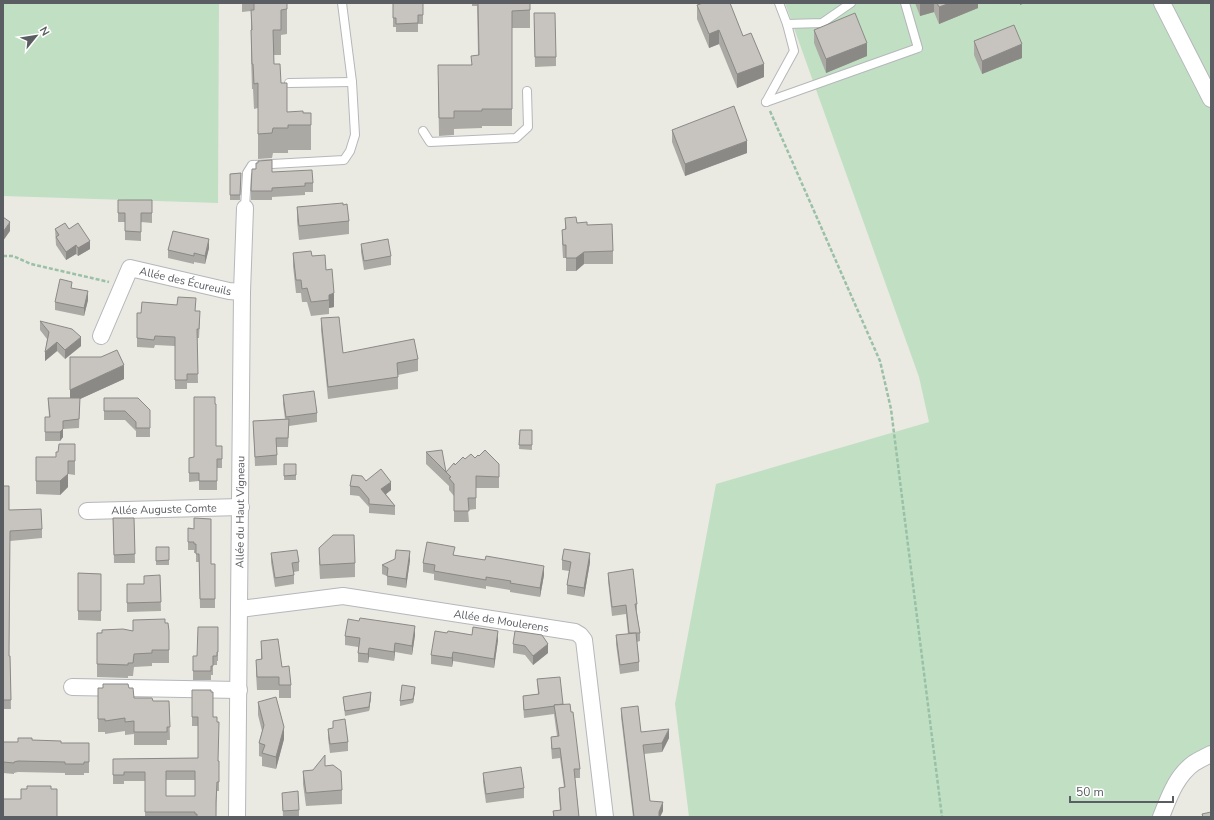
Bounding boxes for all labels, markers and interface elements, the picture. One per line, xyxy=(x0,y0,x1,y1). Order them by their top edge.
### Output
north arrow xyxy=(16,16,56,56)
text: N xyxy=(36,24,53,39)
street label: Allée des Écureuils xyxy=(138,263,233,299)
street label: Allée du Haut Vigneau xyxy=(232,456,248,568)
street label: Allée Auguste Comte xyxy=(111,501,217,518)
street label: Allée de Moulerens xyxy=(453,606,550,636)
scale bar xyxy=(1070,778,1173,804)
text: 50 m xyxy=(1076,784,1104,800)

